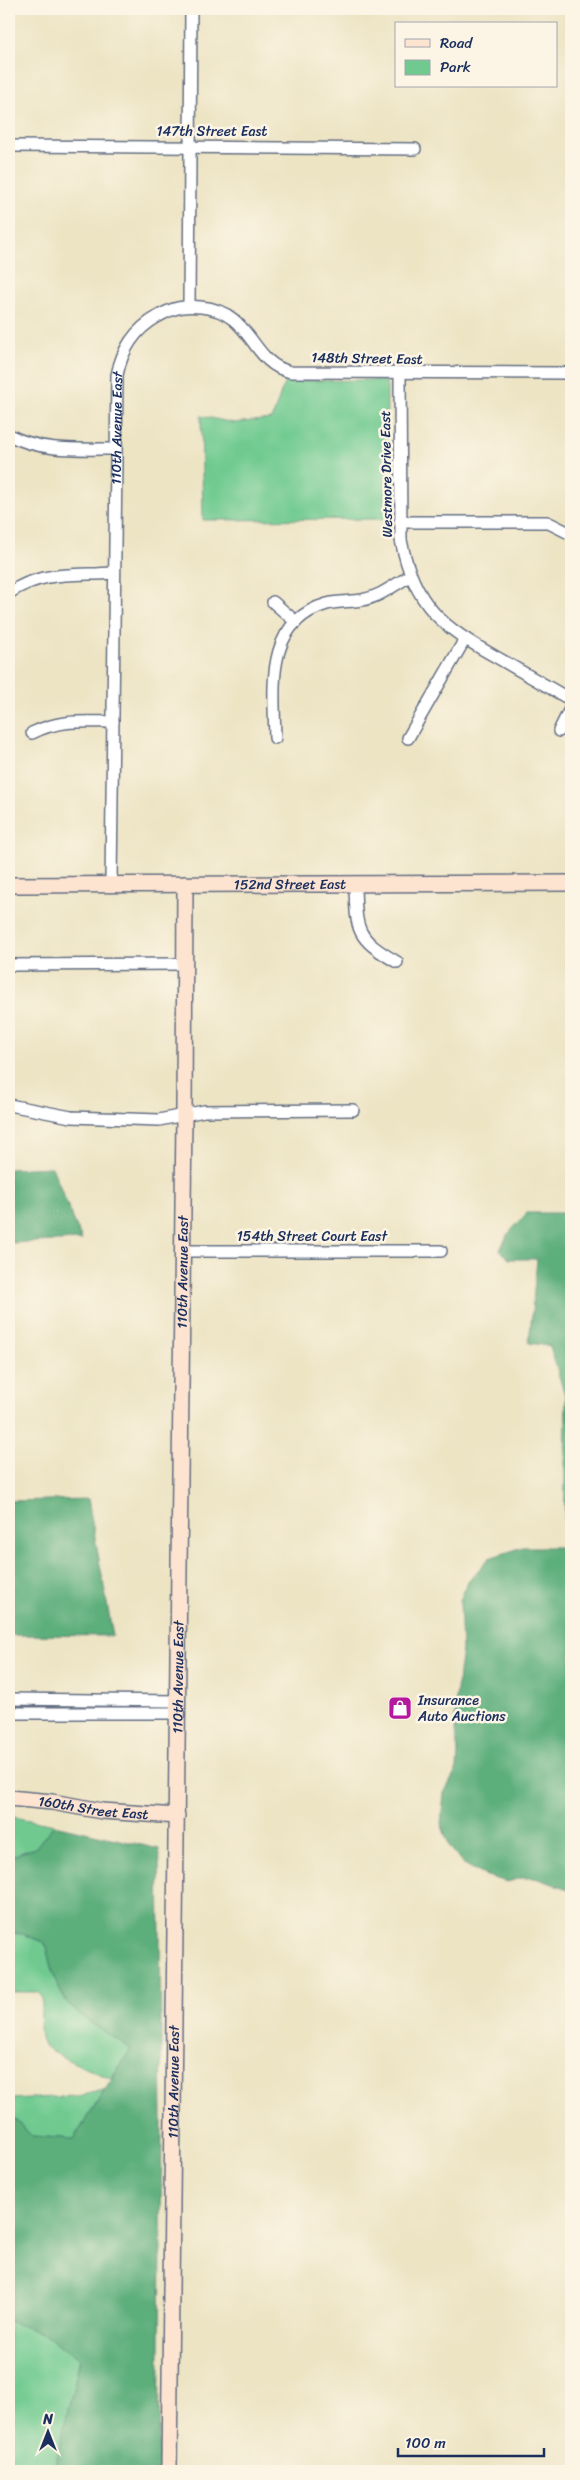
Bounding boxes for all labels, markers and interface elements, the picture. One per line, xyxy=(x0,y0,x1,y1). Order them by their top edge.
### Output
legend xyxy=(395,22,558,88)
text: Road xyxy=(440,30,473,56)
text: Park xyxy=(440,54,471,80)
street label: 147th Street East xyxy=(157,119,267,144)
street label: 148th Street East xyxy=(311,345,423,372)
street label: 110th Avenue East xyxy=(104,368,131,485)
street label: Westmore Drive East xyxy=(373,410,400,538)
street label: 152nd Street East xyxy=(234,872,346,897)
street label: 110th Avenue East xyxy=(170,1214,196,1329)
street label: 154th Street Court East xyxy=(237,1224,388,1249)
street label: 110th Avenue East xyxy=(165,1619,191,1734)
place label: Insurance Auto Auctions xyxy=(417,1688,506,1729)
shop icon: Insurance Auto Auctions xyxy=(387,1695,413,1721)
street label: 160th Street East xyxy=(37,1789,149,1827)
street label: 110th Avenue East xyxy=(161,2024,187,2139)
text: N xyxy=(42,2407,53,2432)
north arrow xyxy=(22,2408,72,2458)
scale bar xyxy=(398,2425,544,2457)
text: 100 m xyxy=(405,2430,446,2456)

